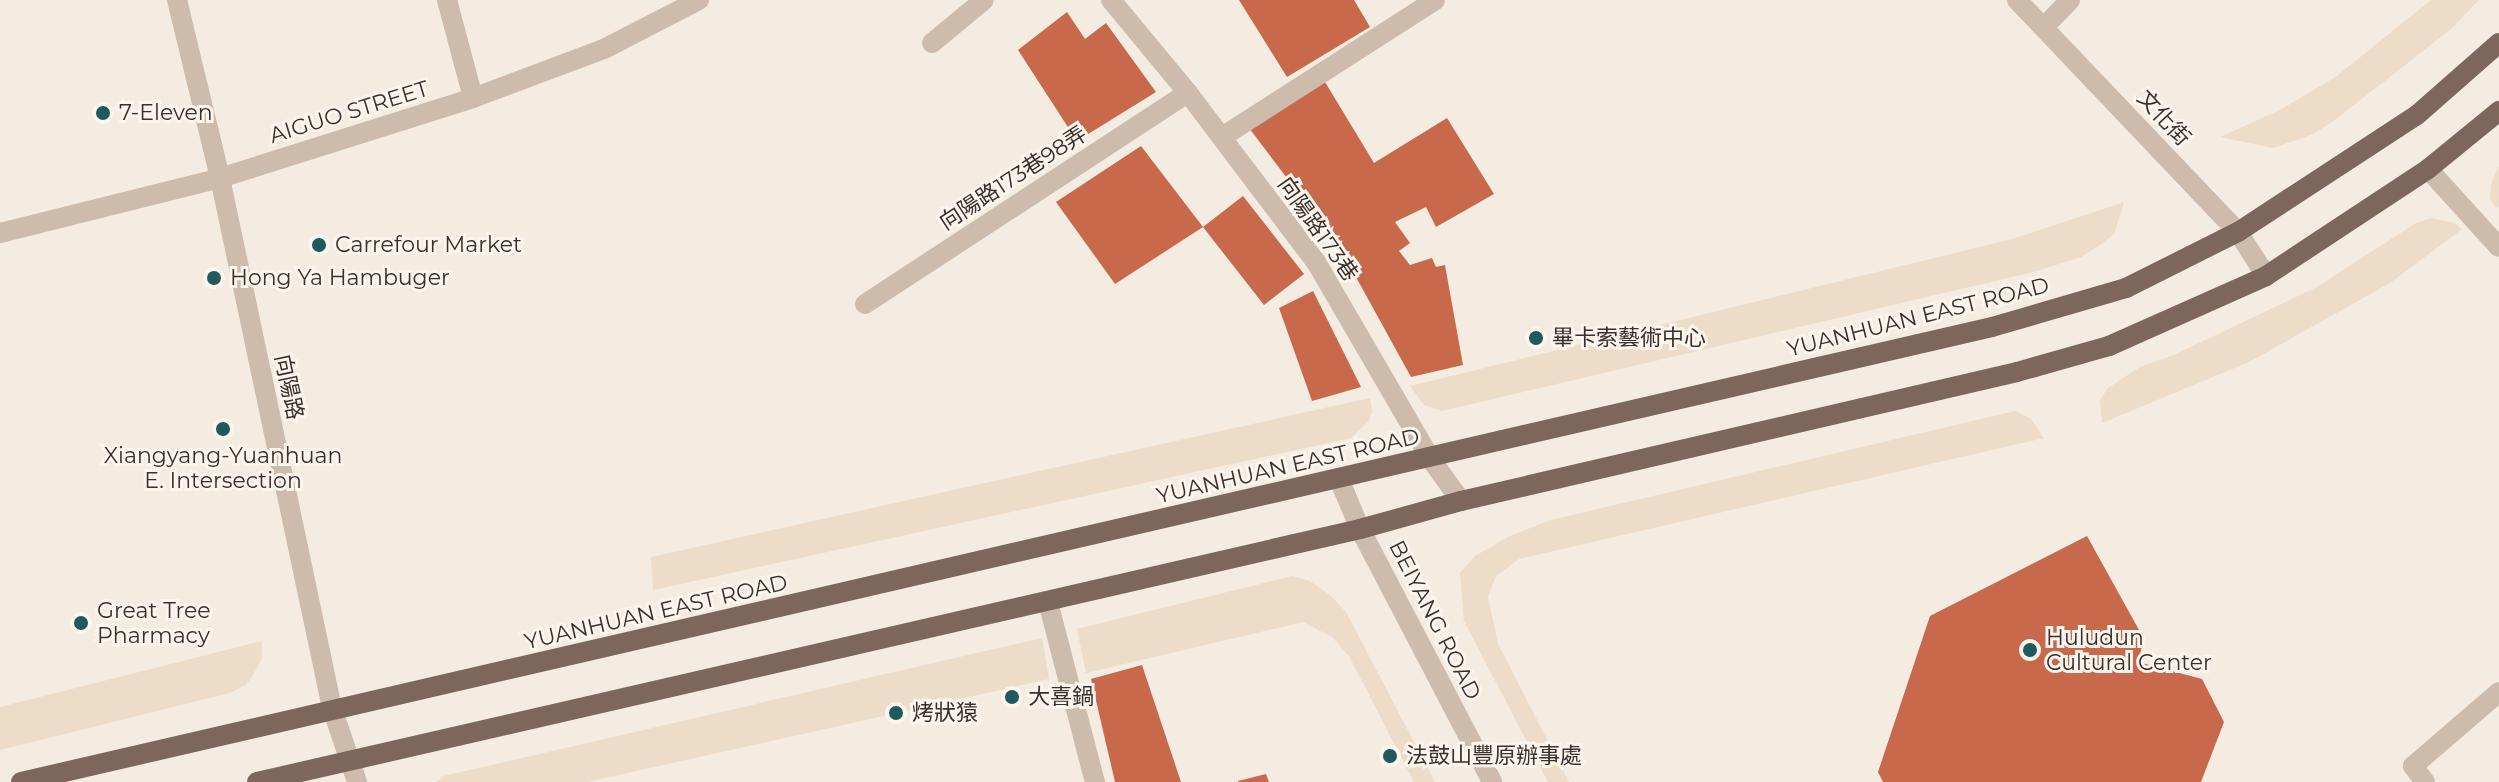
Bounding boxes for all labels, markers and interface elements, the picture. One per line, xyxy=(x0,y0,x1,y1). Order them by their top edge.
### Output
street label: AIGUO STREET xyxy=(266,75,432,149)
street label: 文化街 xyxy=(2132,85,2196,151)
place label: 7-Eleven xyxy=(119,100,213,126)
marker: 7-Eleven xyxy=(94,104,112,122)
street label: 向陽路173巷98弄 xyxy=(934,120,1092,236)
street label: 向陽路173巷 xyxy=(1272,172,1364,286)
place label: Carrefour Market xyxy=(335,232,522,258)
marker: Carrefour Market xyxy=(310,236,328,254)
place label: Hong Ya Hambuger xyxy=(230,265,450,291)
marker: Hong Ya Hambuger xyxy=(205,269,223,287)
street label: YUANHUAN EAST ROAD xyxy=(1784,272,2052,362)
place label: 畢卡索藝術中心 xyxy=(1552,325,1706,351)
marker: 畢卡索藝術中心 xyxy=(1527,329,1545,347)
street label: 向陽路 xyxy=(269,352,309,422)
marker: Xiangyang-Yuanhuan E. Intersection xyxy=(214,420,232,438)
street label: YUANHUAN EAST ROAD xyxy=(1154,423,1422,509)
place label: Xiangyang-Yuanhuan E. Intersection xyxy=(104,442,342,494)
street label: BEIYANG ROAD xyxy=(1383,536,1487,704)
street label: YUANHUAN EAST ROAD xyxy=(522,569,790,655)
place label: Great Tree Pharmacy xyxy=(97,597,211,648)
marker: Great Tree Pharmacy xyxy=(72,614,90,632)
place label: Huludun Cultural Center xyxy=(2046,624,2212,676)
marker: Huludun Cultural Center xyxy=(2021,641,2039,659)
place label: 大喜鍋 xyxy=(1028,684,1094,710)
marker: 大喜鍋 xyxy=(1003,688,1021,706)
place label: 烤狀猿 xyxy=(912,700,978,726)
marker: 烤狀猿 xyxy=(887,704,905,722)
place label: 法鼓山豐原辦事處 xyxy=(1406,743,1582,769)
marker: 法鼓山豐原辦事處 xyxy=(1381,747,1399,765)

